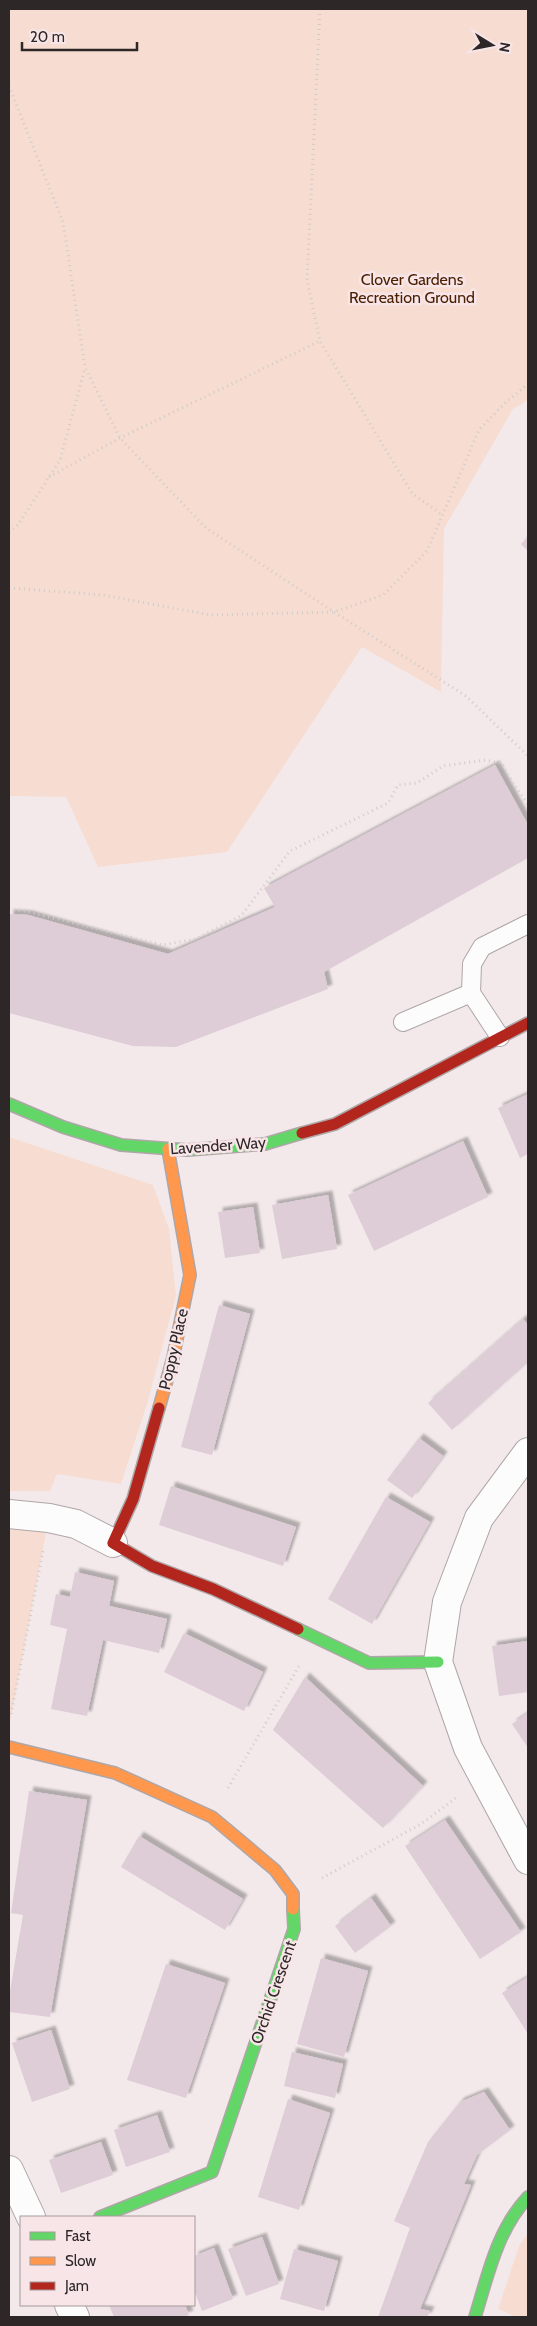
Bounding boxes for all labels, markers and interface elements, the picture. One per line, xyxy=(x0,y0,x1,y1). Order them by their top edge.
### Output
scale bar xyxy=(22,20,138,52)
north arrow xyxy=(467,20,517,70)
text: 20 m xyxy=(30,28,65,46)
text: N xyxy=(495,41,515,54)
park label: Clover Gardens Recreation Ground xyxy=(349,270,475,307)
street label: Lavender Way xyxy=(170,1133,267,1158)
street label: Poppy Place xyxy=(155,1307,192,1392)
street label: Orchid Crescent xyxy=(247,1938,300,2046)
legend xyxy=(20,2216,195,2306)
text: Fast xyxy=(65,2227,90,2245)
text: Slow xyxy=(65,2252,96,2270)
text: Jam xyxy=(64,2277,89,2295)

